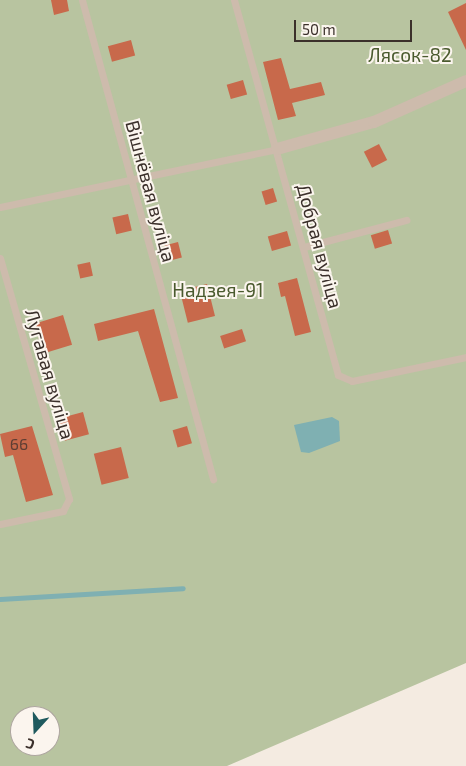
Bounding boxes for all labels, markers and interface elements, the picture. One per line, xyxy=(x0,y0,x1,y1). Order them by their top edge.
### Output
scale bar xyxy=(296,10,414,42)
text: 50 m xyxy=(302,20,336,38)
park label: Лясок-82 xyxy=(368,44,452,66)
street label: Вішнёвая вуліца xyxy=(121,118,181,264)
street label: Добрая вуліца xyxy=(292,181,348,311)
park label: Надзея-91 xyxy=(172,279,264,301)
street label: Лугавая вуліца xyxy=(21,306,79,442)
house number: 66 xyxy=(10,434,28,454)
north arrow xyxy=(10,706,60,756)
text: С xyxy=(23,735,37,754)

